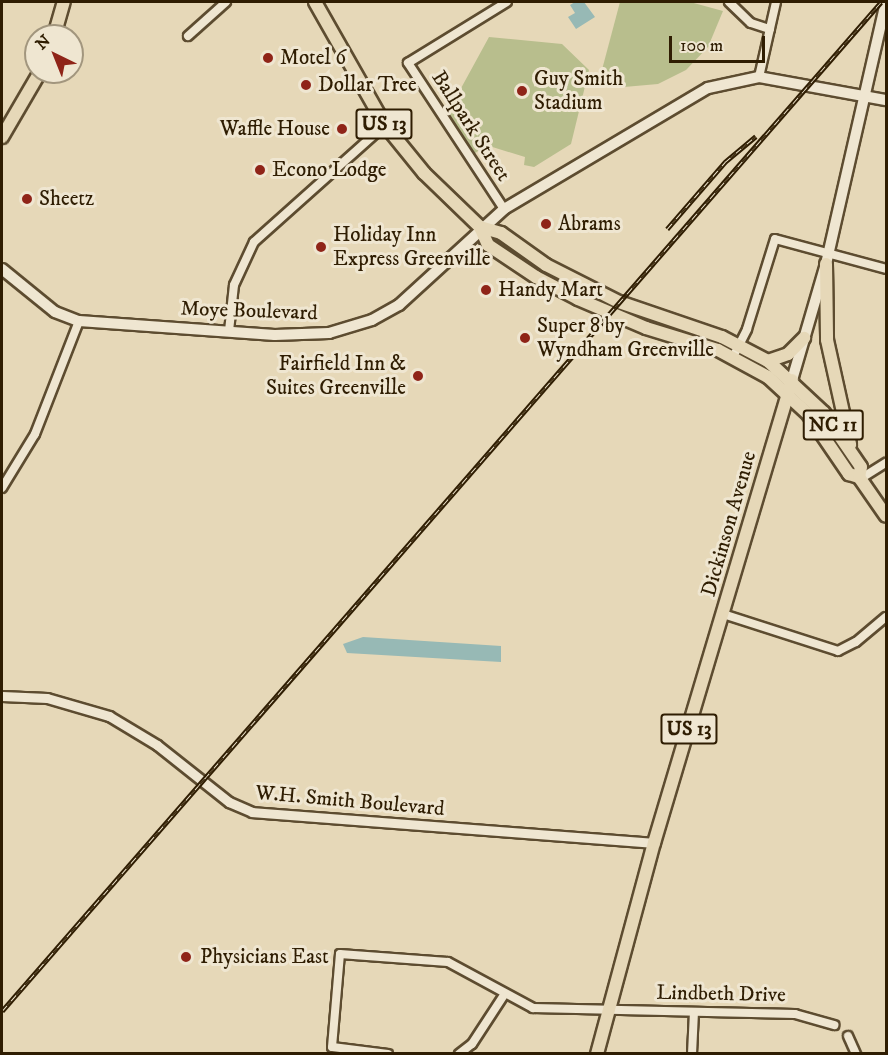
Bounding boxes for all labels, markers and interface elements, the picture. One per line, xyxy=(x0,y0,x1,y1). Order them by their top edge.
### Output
north arrow xyxy=(24,24,84,84)
scale bar xyxy=(672,24,768,62)
text: N xyxy=(31,31,55,54)
text: 100 m xyxy=(680,35,723,57)
place label: Motel 6 xyxy=(280,45,346,71)
marker: Motel 6 xyxy=(261,51,275,65)
street label: Ballpark Street xyxy=(426,66,516,186)
place label: Guy Smith Stadium xyxy=(534,66,623,116)
place label: Dollar Tree xyxy=(318,72,417,98)
marker: Dollar Tree xyxy=(299,78,313,92)
marker: Guy Smith Stadium xyxy=(515,84,529,98)
road number: US 13 xyxy=(354,107,414,141)
place label: Waffle House xyxy=(220,116,330,142)
marker: Waffle House xyxy=(335,122,349,136)
place label: Econo Lodge xyxy=(272,157,386,183)
marker: Econo Lodge xyxy=(253,163,267,177)
place label: Sheetz xyxy=(39,186,94,212)
marker: Sheetz xyxy=(20,192,34,206)
place label: Abrams xyxy=(558,211,621,237)
marker: Abrams xyxy=(539,217,553,231)
place label: Holiday Inn Express Greenville xyxy=(333,222,490,272)
marker: Holiday Inn Express Greenville xyxy=(314,240,328,254)
place label: Handy Mart xyxy=(498,277,603,303)
marker: Handy Mart xyxy=(479,283,493,297)
street label: Moye Boulevard xyxy=(180,296,318,326)
place label: Super 8 by Wyndham Greenville xyxy=(537,313,714,363)
marker: Super 8 by Wyndham Greenville xyxy=(518,331,532,345)
place label: Fairfield Inn & Suites Greenville xyxy=(266,351,406,401)
marker: Fairfield Inn & Suites Greenville xyxy=(411,369,425,383)
road number: NC 11 xyxy=(802,408,864,442)
street label: Dickinson Avenue xyxy=(696,448,762,600)
road number: US 13 xyxy=(659,712,719,746)
street label: W.H. Smith Boulevard xyxy=(254,780,446,822)
place label: Physicians East xyxy=(200,944,329,970)
marker: Physicians East xyxy=(177,948,195,966)
street label: Lindbeth Drive xyxy=(656,980,786,1008)

